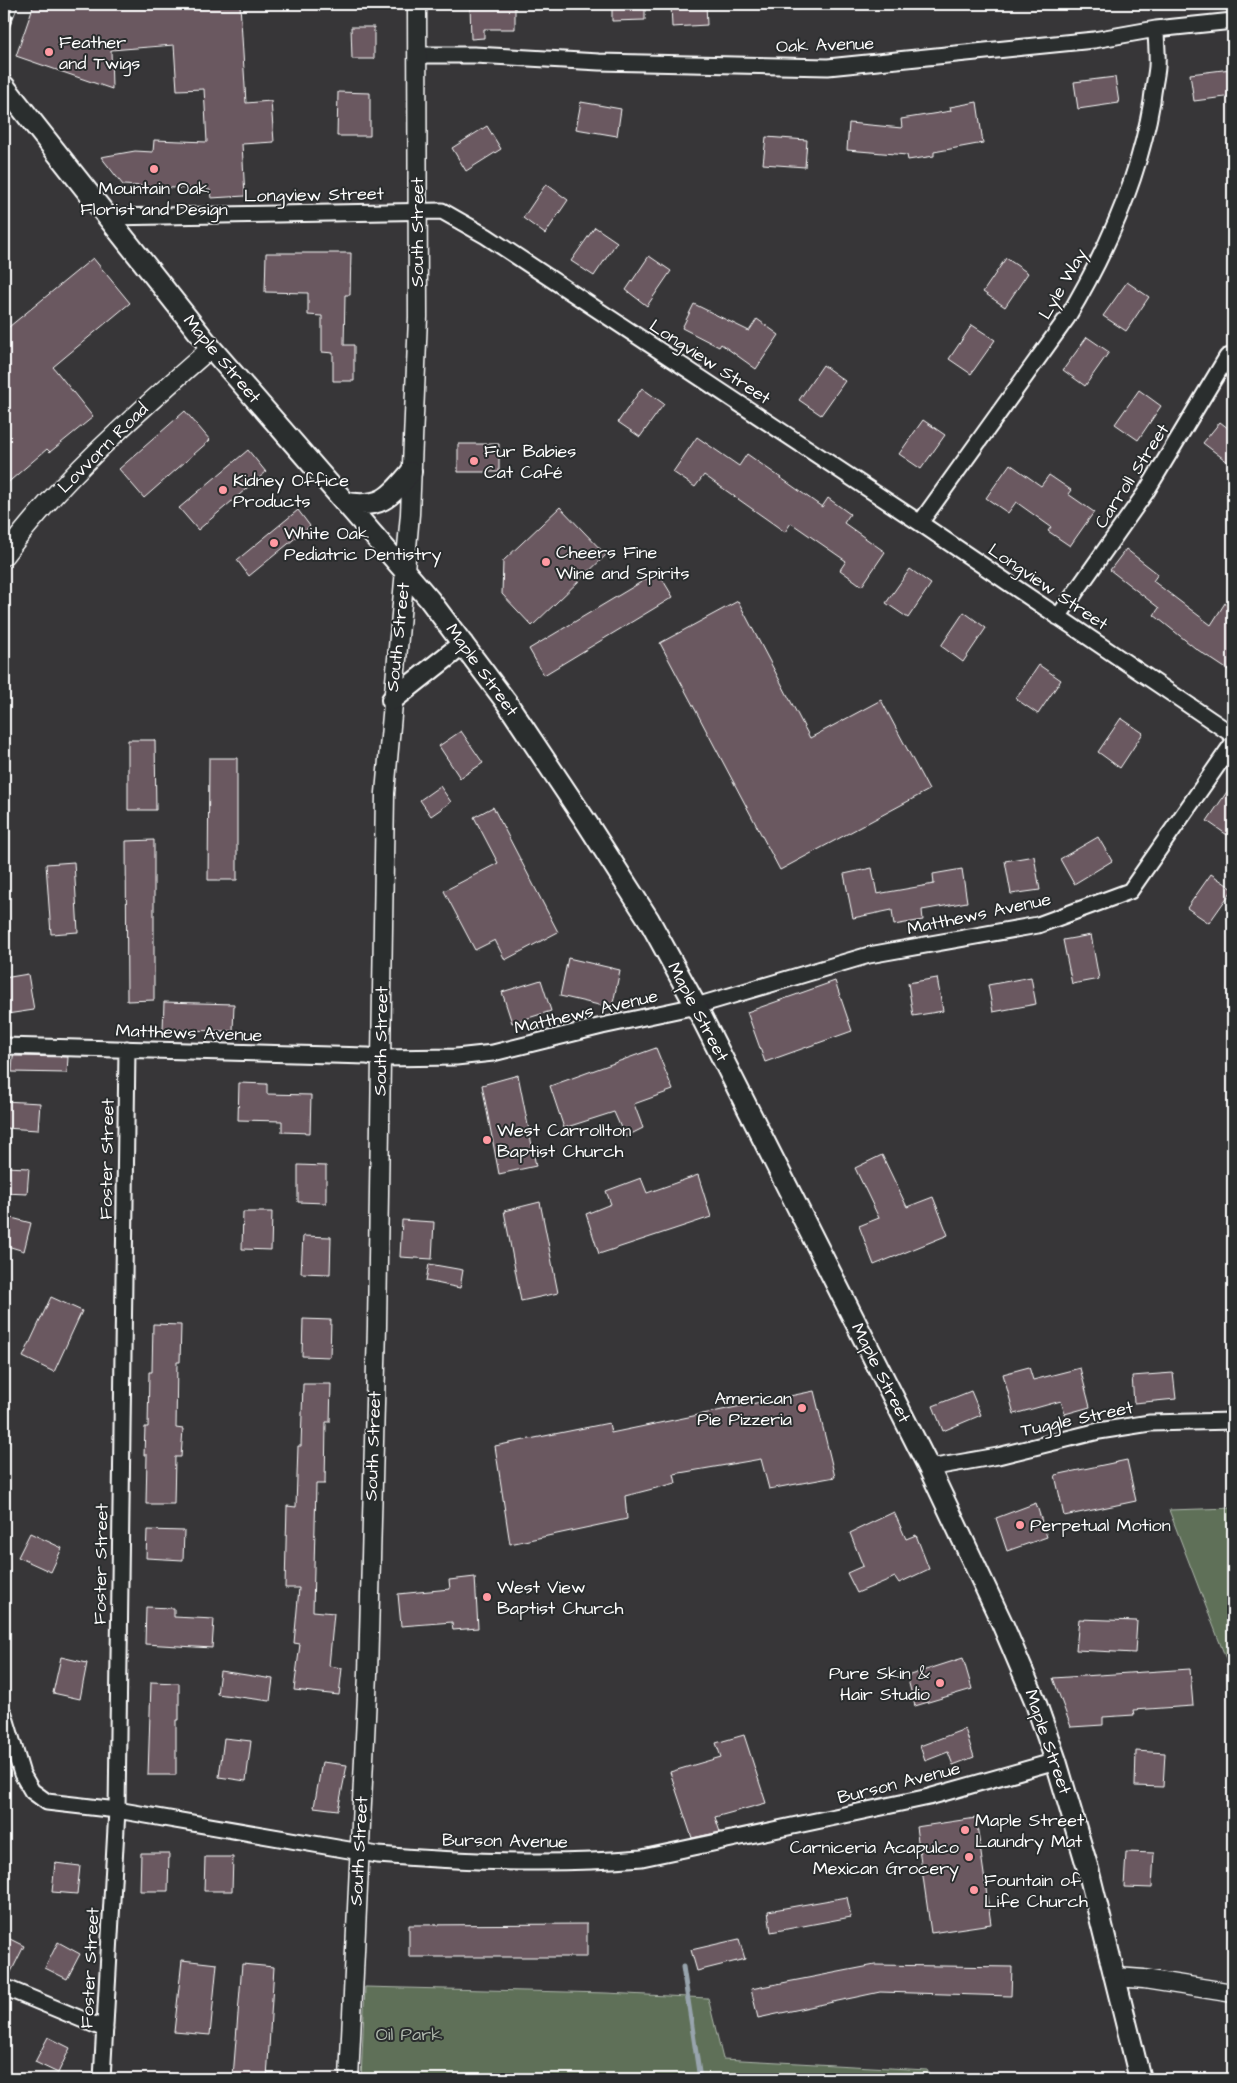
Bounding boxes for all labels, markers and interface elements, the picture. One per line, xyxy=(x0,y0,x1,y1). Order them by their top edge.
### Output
place label: Feather and Twigs xyxy=(59,30,140,77)
street label: Oak Avenue xyxy=(776,31,875,59)
marker: Feather and Twigs xyxy=(43,46,55,58)
marker: Mountain Oak Florist and Design xyxy=(148,163,160,175)
place label: Mountain Oak Florist and Design xyxy=(80,176,228,223)
street label: South Street xyxy=(405,176,430,287)
street label: Longview Street xyxy=(244,181,385,210)
street label: Lyle Way xyxy=(1033,244,1094,325)
street label: Maple Street xyxy=(177,309,267,409)
street label: Longview Street xyxy=(644,313,776,412)
street label: Lovvorn Road xyxy=(52,397,154,499)
street label: Carroll Street xyxy=(1089,418,1176,533)
place label: Fur Babies Cat Café xyxy=(484,439,576,485)
marker: Fur Babies Cat Café xyxy=(468,455,480,467)
place label: Kidney Office Products xyxy=(233,468,349,514)
marker: Kidney Office Products xyxy=(217,484,229,496)
place label: White Oak Pediatric Dentistry xyxy=(284,521,442,568)
marker: White Oak Pediatric Dentistry xyxy=(268,537,280,549)
street label: Longview Street xyxy=(982,538,1114,638)
place label: Cheers Fine Wine and Spirits xyxy=(556,540,689,586)
marker: Cheers Fine Wine and Spirits xyxy=(540,556,552,568)
street label: South Street xyxy=(380,580,416,693)
street label: Maple Street xyxy=(440,618,525,722)
street label: Matthews Avenue xyxy=(905,886,1054,941)
street label: Maple Street xyxy=(661,958,735,1067)
street label: Matthews Avenue xyxy=(512,983,660,1041)
street label: South Street xyxy=(368,985,394,1096)
street label: Matthews Avenue xyxy=(115,1018,263,1048)
street label: Foster Street xyxy=(93,1097,121,1220)
place label: West Carrollton Baptist Church xyxy=(497,1118,631,1164)
marker: West Carrollton Baptist Church xyxy=(481,1134,493,1146)
street label: Maple Street xyxy=(845,1319,917,1428)
place label: American Pie Pizzeria xyxy=(697,1386,792,1432)
street label: South Street xyxy=(359,1390,387,1501)
street label: Tuggle Street xyxy=(1019,1395,1136,1444)
marker: American Pie Pizzeria xyxy=(796,1402,808,1414)
street label: Foster Street xyxy=(87,1502,115,1625)
place label: Perpetual Motion xyxy=(1030,1513,1171,1538)
marker: Perpetual Motion xyxy=(1014,1519,1026,1531)
place label: West View Baptist Church xyxy=(497,1575,624,1621)
marker: West View Baptist Church xyxy=(481,1591,493,1603)
place label: Pure Skin & Hair Studio xyxy=(829,1661,930,1707)
marker: Pure Skin & Hair Studio xyxy=(934,1677,946,1689)
street label: Maple Street xyxy=(1018,1686,1078,1798)
street label: Burson Avenue xyxy=(835,1756,963,1810)
street label: South Street xyxy=(344,1795,374,1906)
place label: Maple Street Laundry Mat xyxy=(975,1808,1085,1855)
marker: Maple Street Laundry Mat xyxy=(959,1824,971,1836)
street label: Burson Avenue xyxy=(442,1827,568,1855)
place label: Carniceria Acapulco Mexican Grocery xyxy=(790,1835,959,1882)
marker: Carniceria Acapulco Mexican Grocery xyxy=(963,1851,975,1863)
place label: Fountain of Life Church xyxy=(984,1868,1088,1914)
marker: Fountain of Life Church xyxy=(968,1884,980,1896)
street label: Foster Street xyxy=(74,1906,106,2029)
park label: Oil Park xyxy=(376,2022,442,2047)

